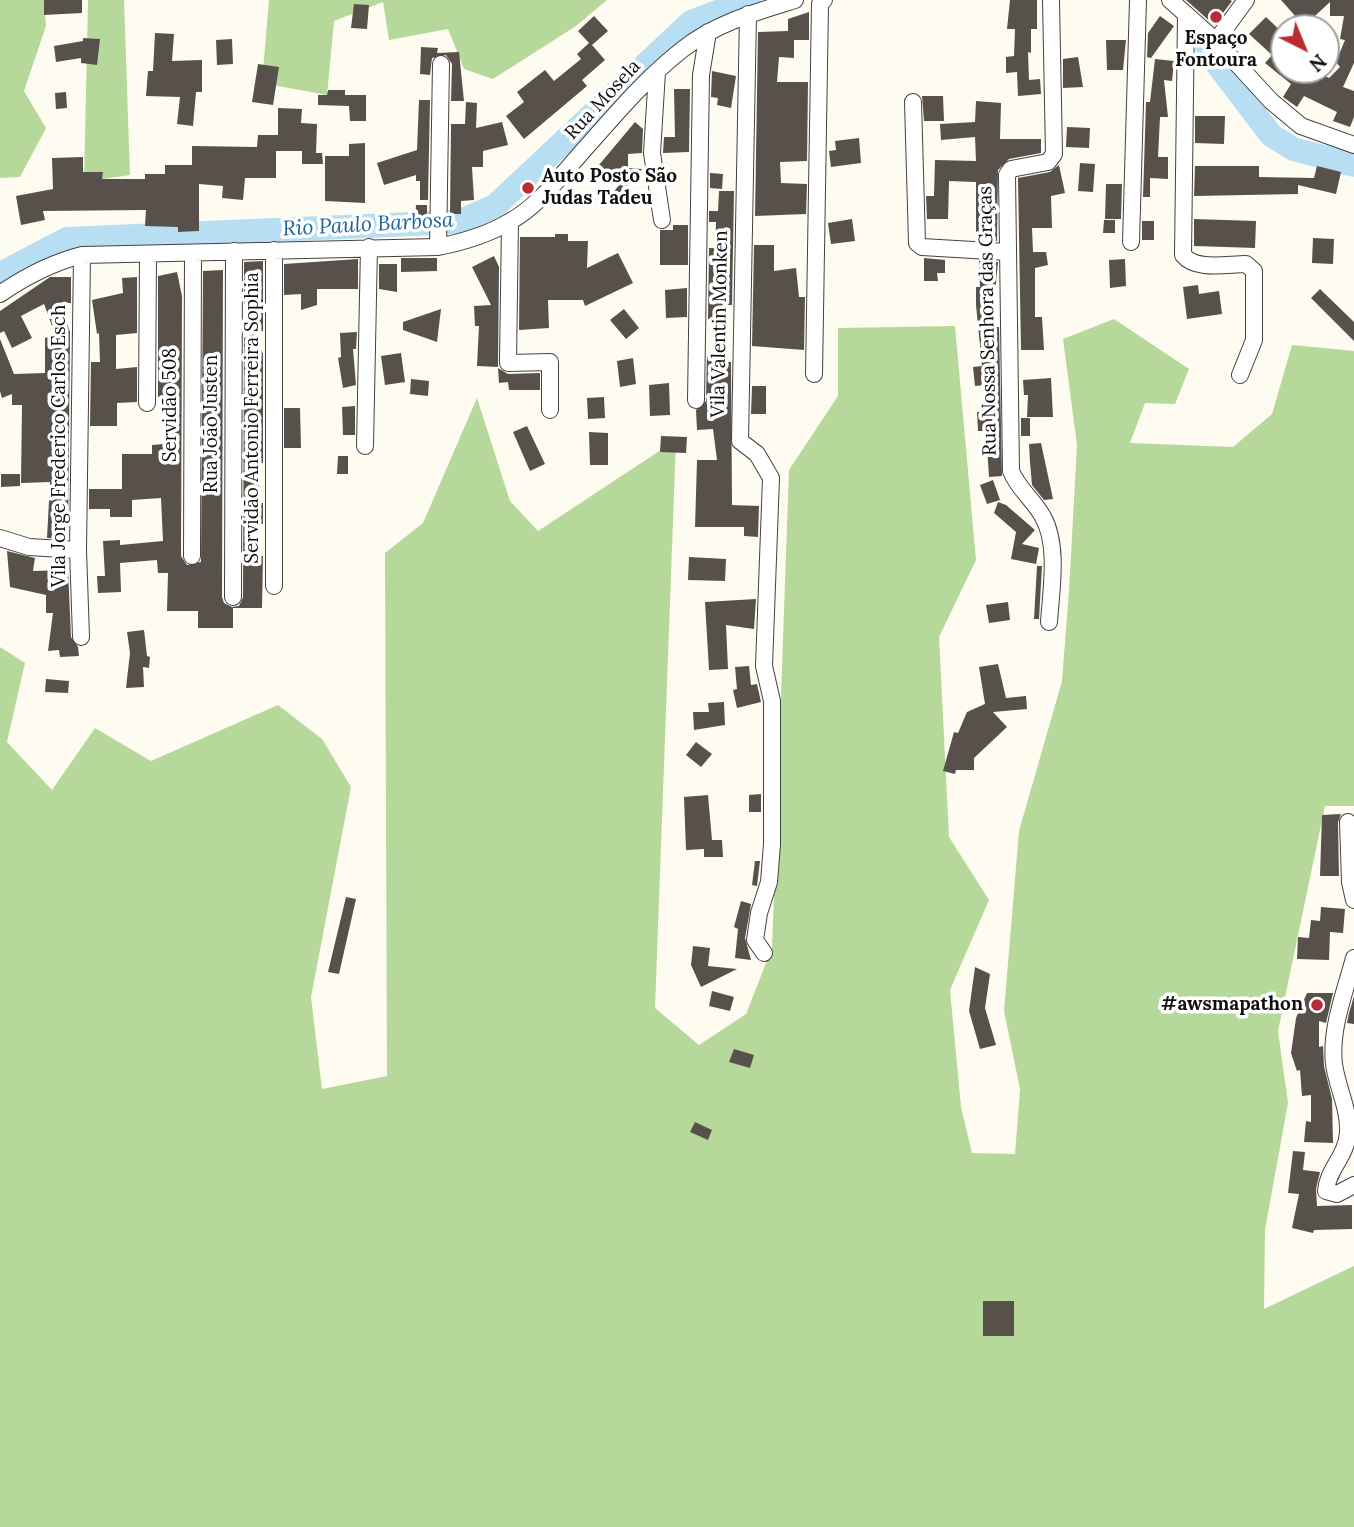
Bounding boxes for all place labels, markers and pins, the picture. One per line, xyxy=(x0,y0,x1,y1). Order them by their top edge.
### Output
marker: Espaço Fontoura xyxy=(1208,9,1224,25)
place label: Espaço Fontoura xyxy=(1175,28,1257,72)
place label: Auto Posto São Judas Tadeu xyxy=(542,166,677,210)
marker: Auto Posto São Judas Tadeu xyxy=(520,180,536,196)
place label: #awsmapathon xyxy=(1161,994,1303,1016)
marker: #awsmapathon xyxy=(1309,997,1325,1013)

